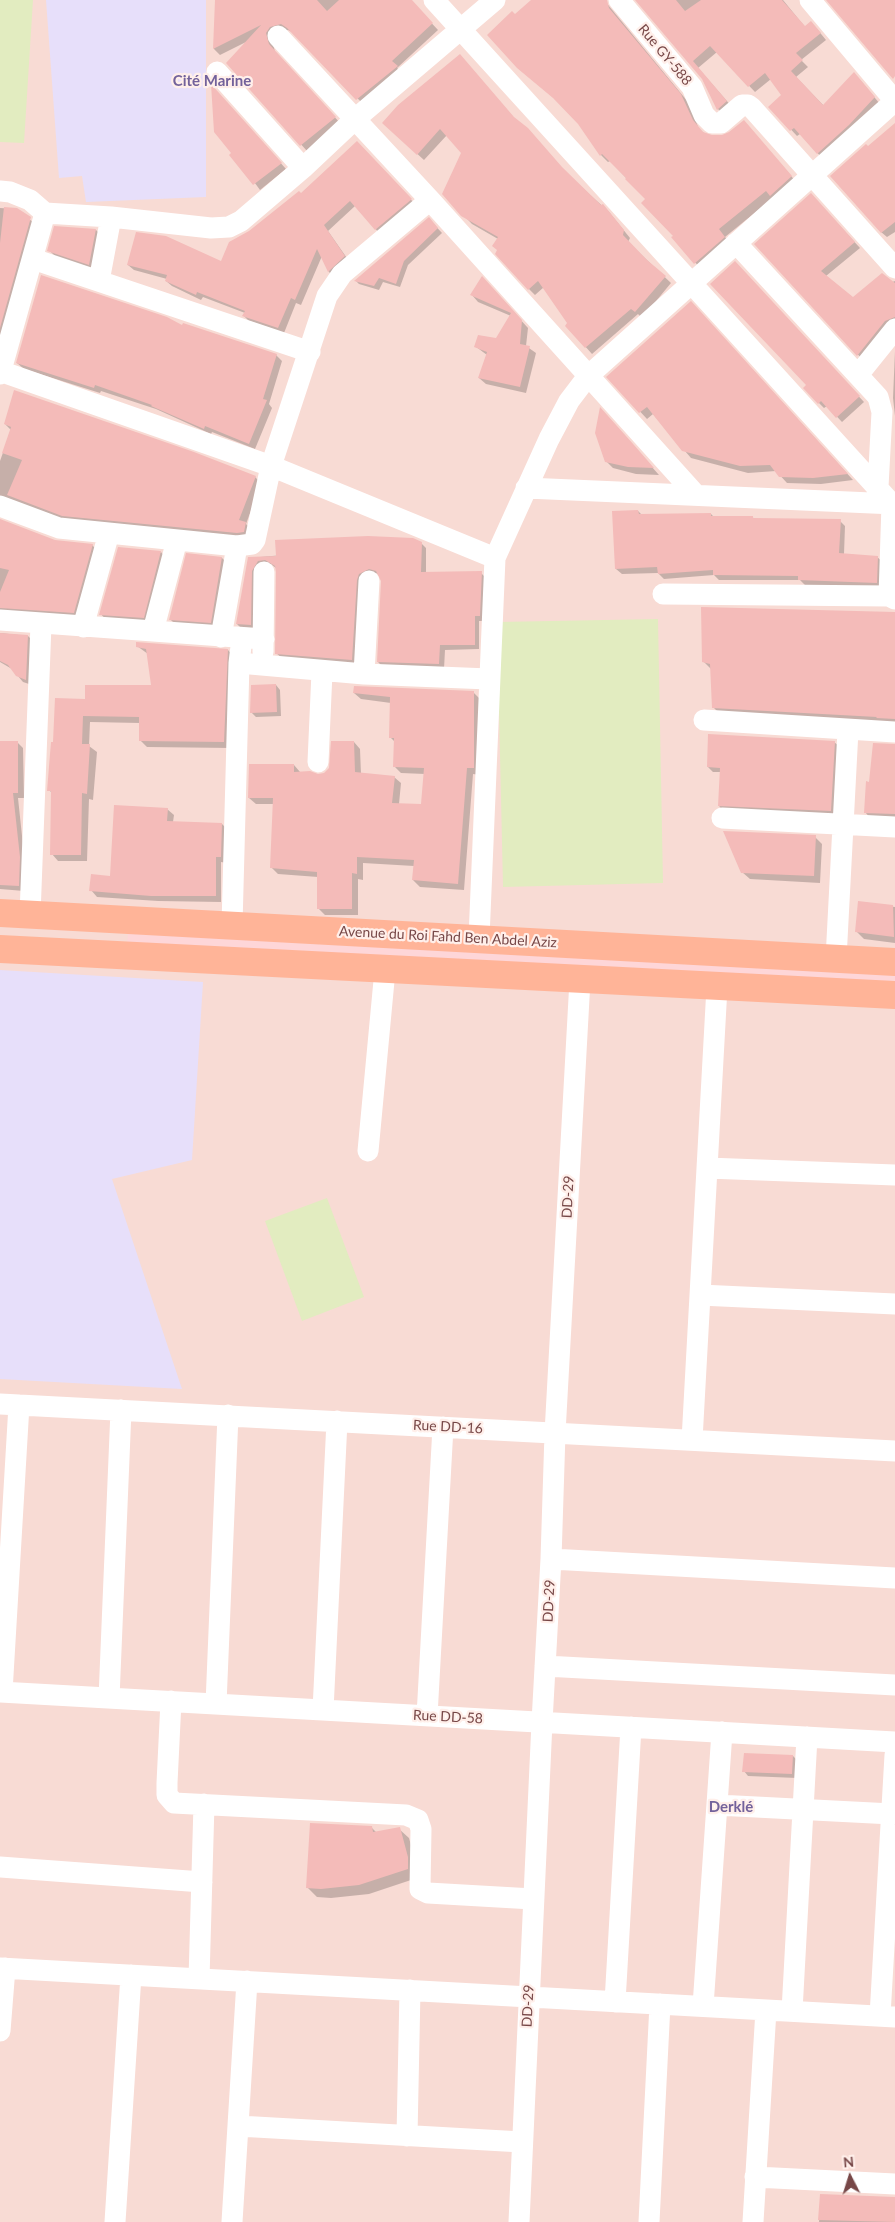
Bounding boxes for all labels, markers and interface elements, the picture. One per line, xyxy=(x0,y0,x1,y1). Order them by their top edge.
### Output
street label: Rue GY-588 xyxy=(635,21,695,89)
district label: Cité Marine xyxy=(173,72,251,90)
street label: Avenue du Roi Fahd Ben Abdel Aziz xyxy=(339,923,557,951)
street label: DD-29 xyxy=(558,1175,578,1219)
street label: Rue DD-16 xyxy=(413,1417,483,1437)
street label: DD-29 xyxy=(539,1579,559,1623)
street label: Rue DD-58 xyxy=(413,1707,483,1727)
district label: Derklé xyxy=(709,1798,753,1816)
street label: DD-29 xyxy=(518,1984,538,2028)
north arrow xyxy=(825,2152,875,2202)
text: N xyxy=(843,2153,855,2170)

